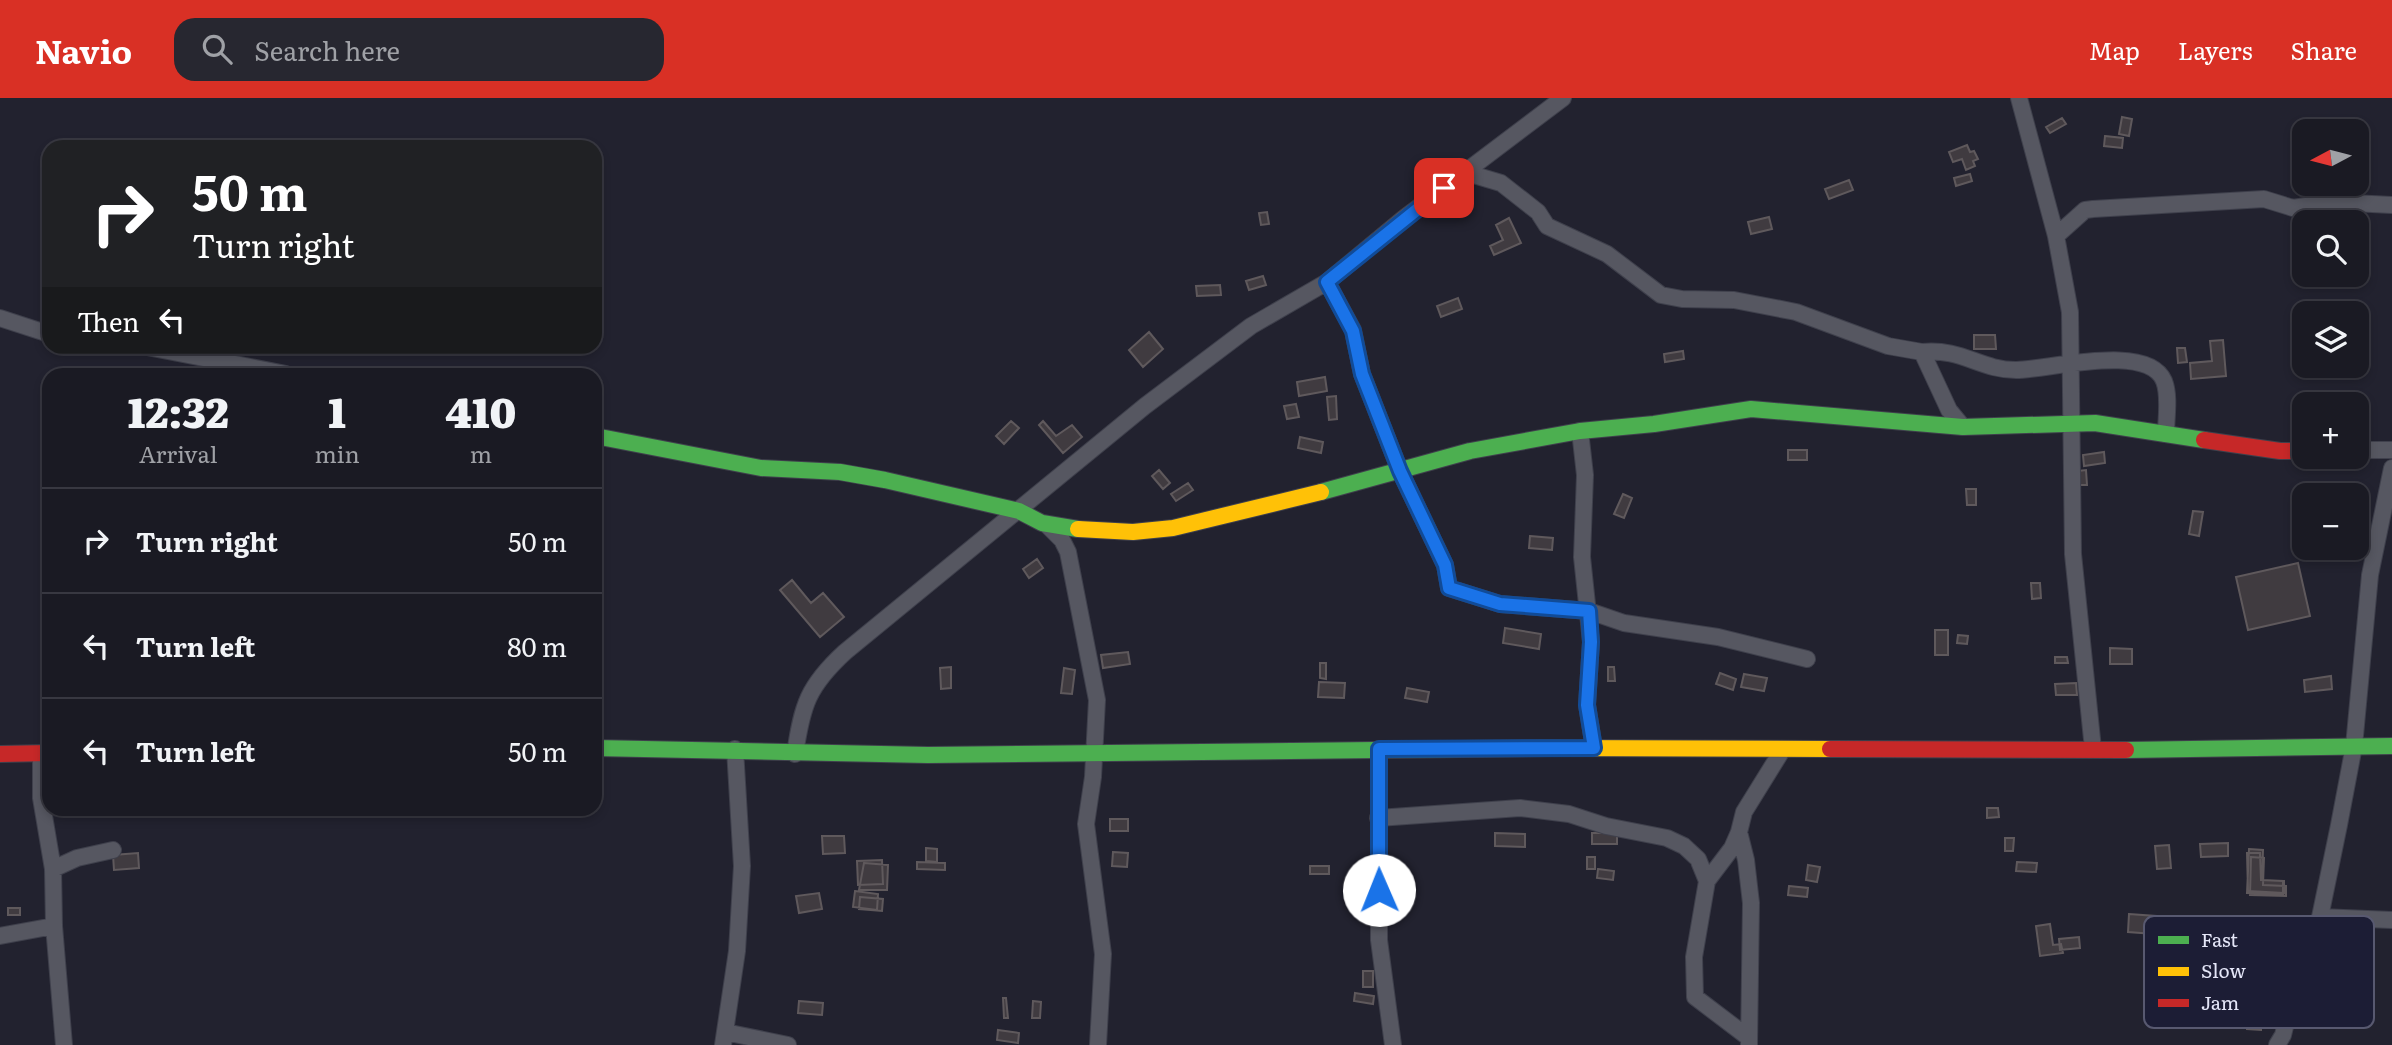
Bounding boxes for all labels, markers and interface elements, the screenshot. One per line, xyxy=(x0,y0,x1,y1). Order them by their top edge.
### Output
search box xyxy=(174,18,664,81)
text: Navio xyxy=(35,25,132,74)
icon: search xyxy=(198,30,236,68)
text: Search here xyxy=(254,30,400,69)
text: Map xyxy=(2089,32,2140,67)
text: Layers xyxy=(2178,32,2252,67)
text: Share xyxy=(2290,32,2357,67)
north arrow xyxy=(2292,119,2370,196)
map controls xyxy=(2292,119,2369,560)
text: 50 m xyxy=(192,153,308,226)
pin xyxy=(1414,158,1474,218)
icon: right xyxy=(77,168,168,259)
icon: arrive xyxy=(1425,169,1463,207)
button: search xyxy=(2292,210,2369,287)
text: Turn right xyxy=(192,220,354,268)
text: Then xyxy=(77,301,139,340)
icon: left xyxy=(153,301,191,339)
button: layers xyxy=(2292,301,2369,378)
text: 12:32 xyxy=(128,379,229,441)
text: 1 xyxy=(328,379,346,441)
text: 410 xyxy=(445,379,516,441)
button: + xyxy=(2292,392,2369,469)
text: Arrival xyxy=(139,436,217,470)
text: min xyxy=(314,436,360,470)
text: m xyxy=(470,436,492,470)
button: − xyxy=(2292,483,2369,560)
text: Turn right xyxy=(136,521,278,560)
text: 50 m xyxy=(508,521,567,560)
icon: right xyxy=(77,522,115,560)
text: Turn left xyxy=(136,626,255,665)
text: 80 m xyxy=(507,626,567,665)
icon: left xyxy=(77,627,115,665)
text: Turn left xyxy=(136,731,255,770)
text: 50 m xyxy=(508,731,567,770)
icon: left xyxy=(77,732,115,770)
position arrow xyxy=(1342,853,1416,927)
legend xyxy=(2144,916,2374,1028)
text: Fast xyxy=(2201,925,2238,953)
text: Slow xyxy=(2201,956,2246,984)
text: Jam xyxy=(2201,988,2239,1016)

